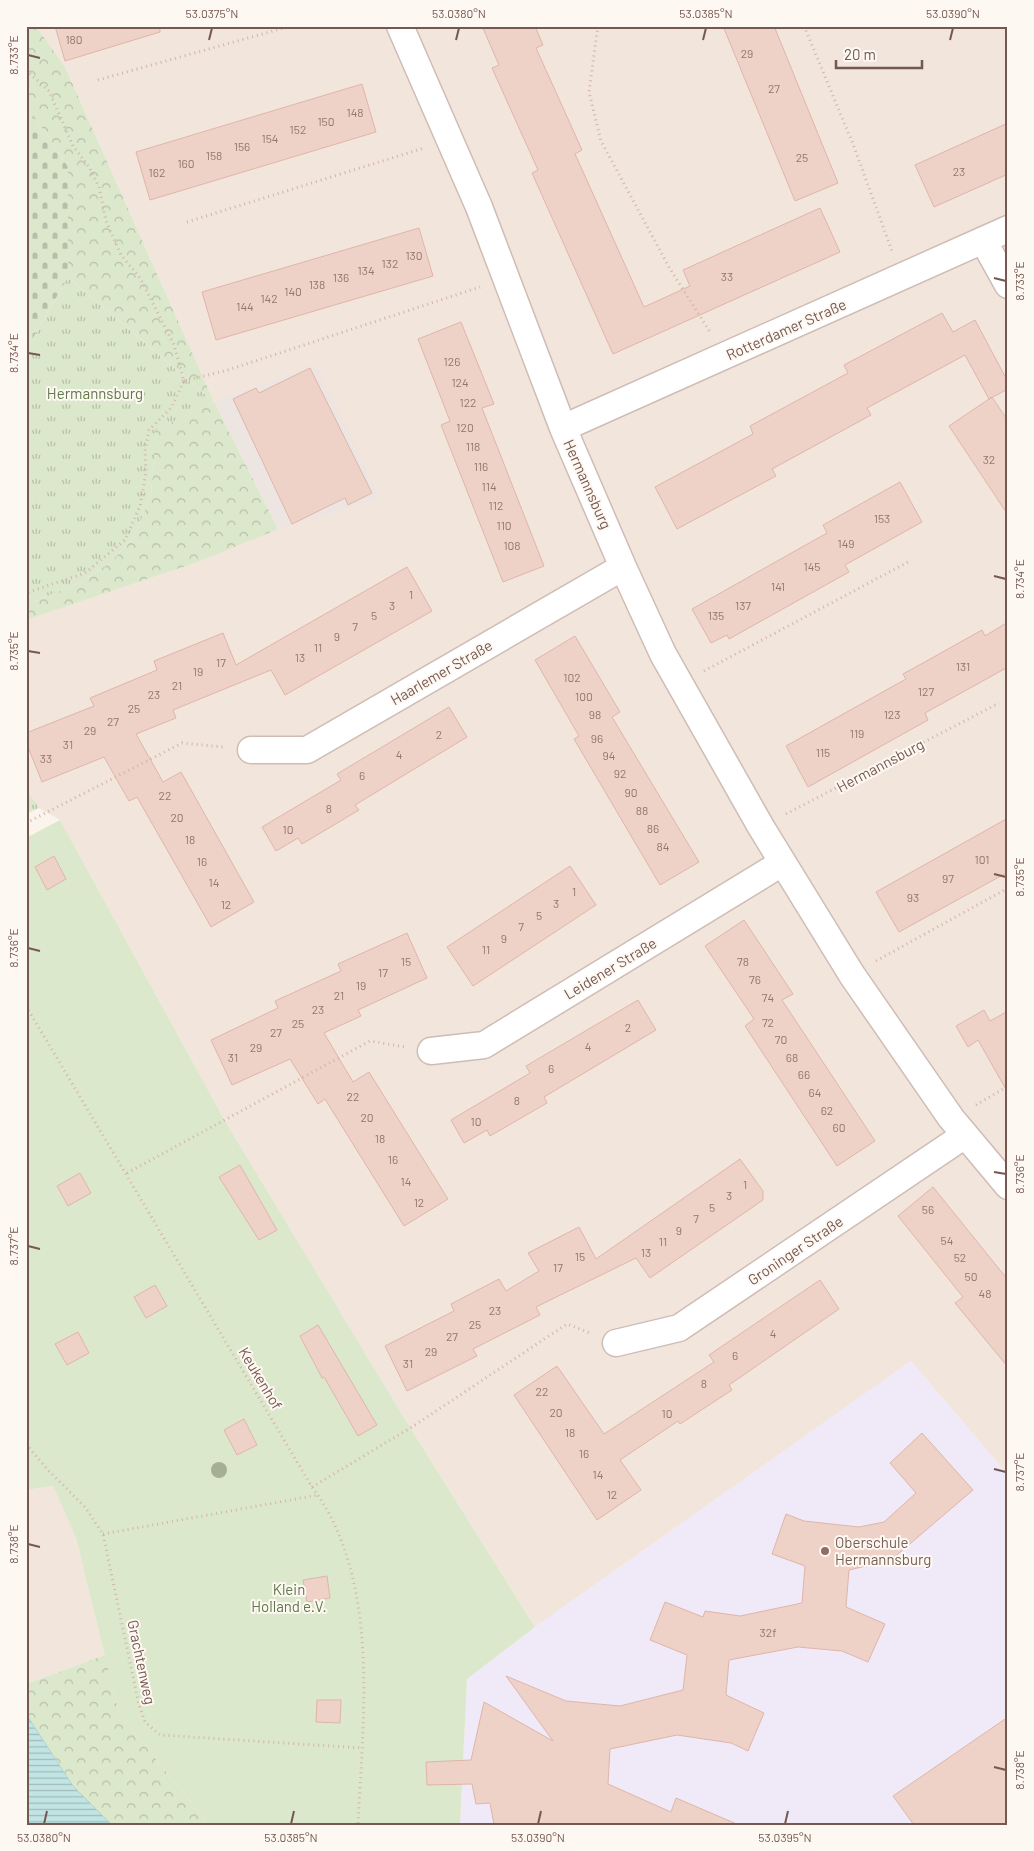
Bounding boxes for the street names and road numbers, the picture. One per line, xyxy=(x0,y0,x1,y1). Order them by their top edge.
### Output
street label: Rotterdamer Straße xyxy=(723,294,849,364)
street label: Hermannsburg xyxy=(560,436,616,532)
street label: Haarlemer Straße xyxy=(387,636,495,708)
street label: Hermannsburg xyxy=(833,734,927,796)
street label: Leidener Straße xyxy=(561,933,659,1003)
street label: Groninger Straße xyxy=(744,1212,846,1288)
street label: Keukenhof xyxy=(235,1343,287,1413)
street label: Grachtenweg xyxy=(124,1618,160,1706)

